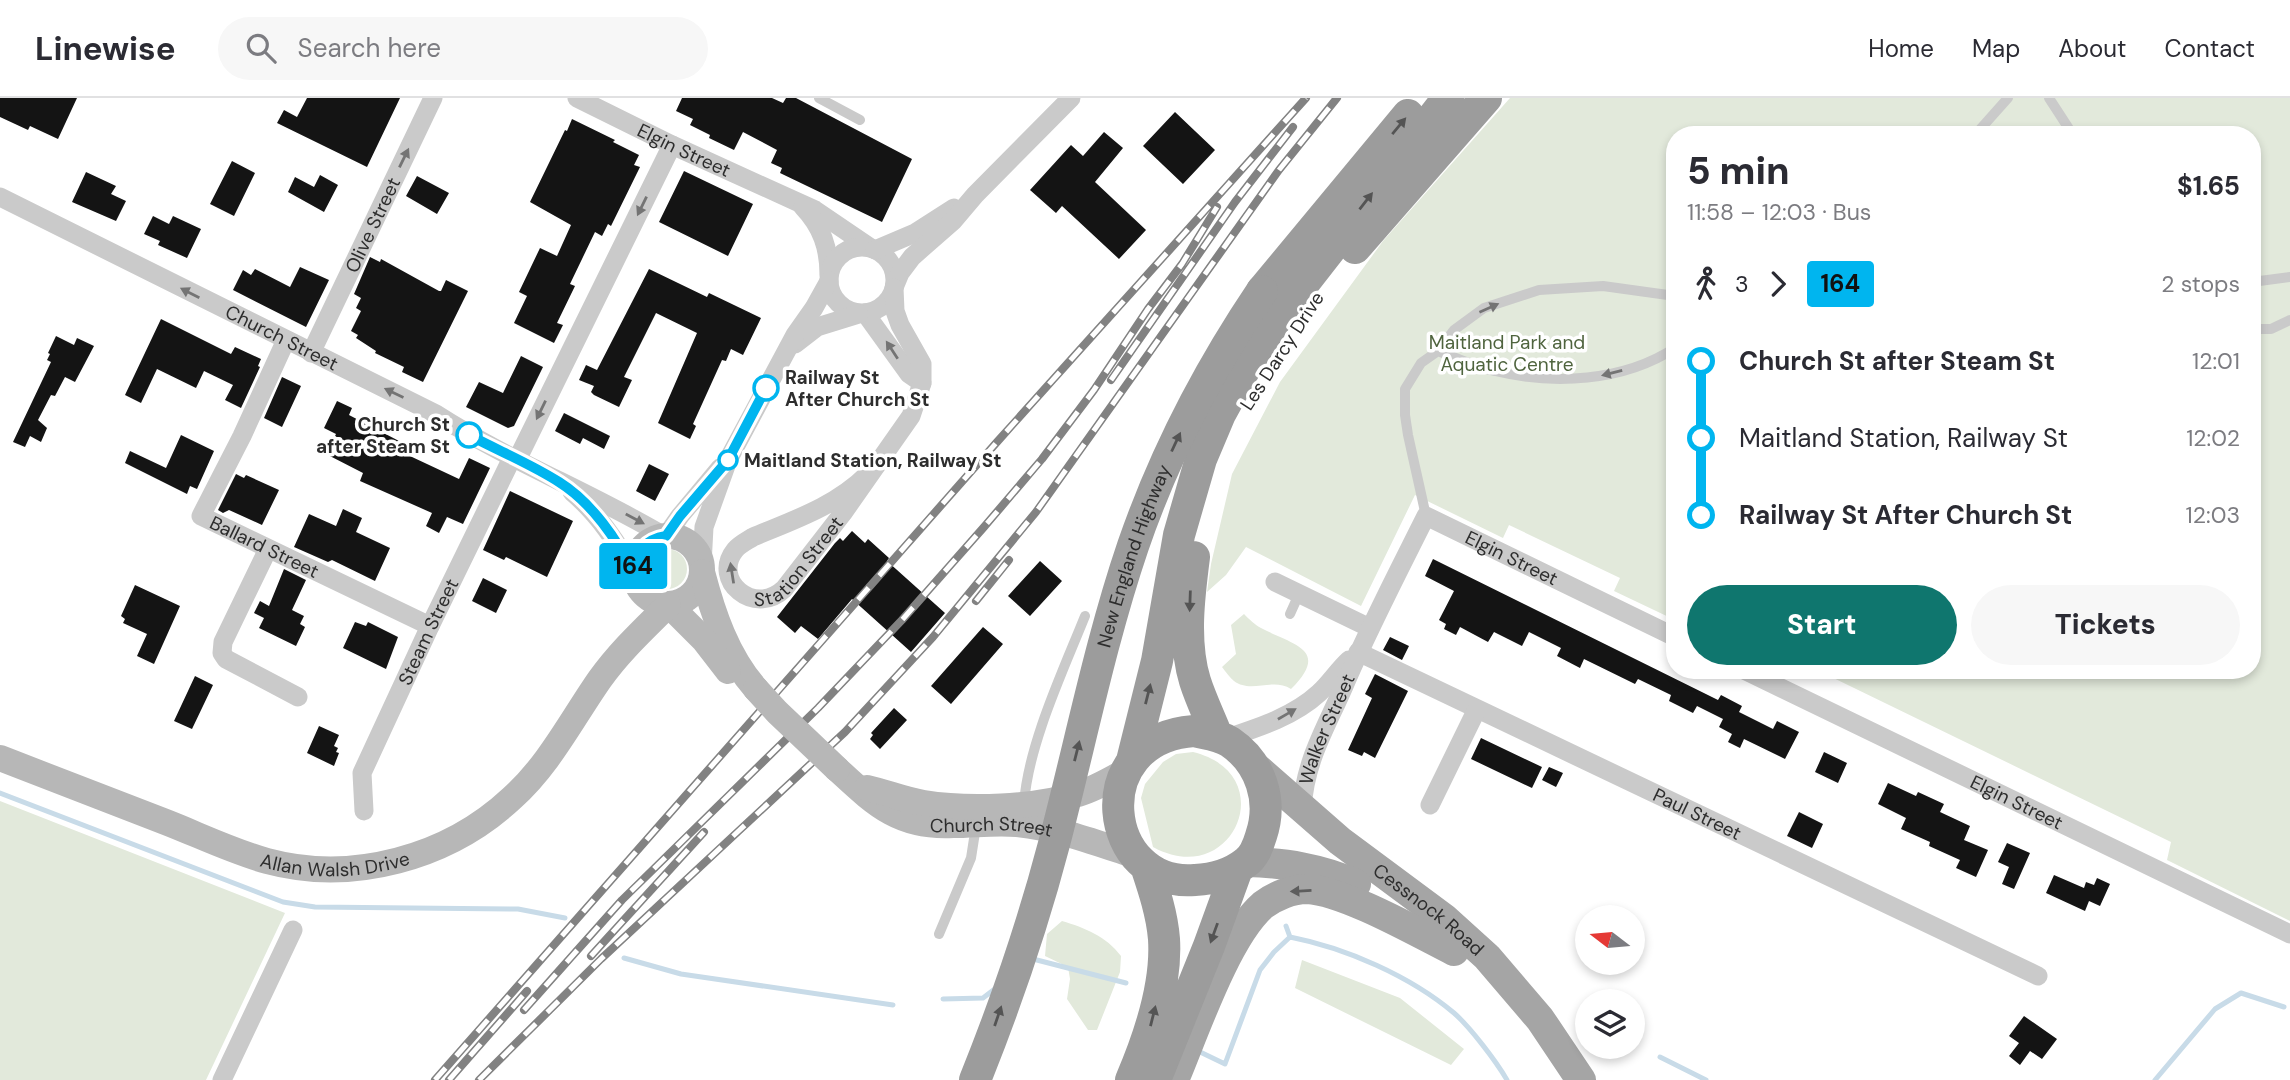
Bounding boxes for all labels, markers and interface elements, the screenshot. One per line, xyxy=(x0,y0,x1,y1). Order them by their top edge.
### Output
search box xyxy=(218,17,708,80)
text: Linewise xyxy=(35,27,176,70)
icon: search xyxy=(242,29,280,67)
text: Search here xyxy=(298,31,441,65)
text: Home xyxy=(1868,33,1934,64)
text: Map xyxy=(1972,33,2020,64)
text: About xyxy=(2058,33,2127,64)
text: Contact xyxy=(2165,33,2255,64)
street label: Elgin Street xyxy=(633,117,735,182)
one-way arrow xyxy=(1391,117,1406,134)
text: 5 min xyxy=(1687,146,1790,196)
one-way arrow xyxy=(398,148,409,168)
text: $1.65 xyxy=(2177,169,2240,203)
street label: Olive Street xyxy=(339,173,406,277)
one-way arrow xyxy=(1359,193,1374,211)
one-way arrow xyxy=(636,196,647,216)
text: 11:58 – 12:03 · Bus xyxy=(1687,197,1871,227)
icon: walk xyxy=(1687,265,1725,303)
icon: forward xyxy=(1759,265,1797,303)
text: 164 xyxy=(1821,268,1860,299)
text: 3 xyxy=(1735,269,1749,299)
text: 2 stops xyxy=(2161,269,2240,299)
one-way arrow xyxy=(180,287,200,298)
street label: Les Darcy Drive xyxy=(1234,287,1330,415)
street label: Church Street xyxy=(221,299,343,376)
one-way arrow xyxy=(1479,302,1500,313)
park label: Maitland Park and Aquatic Centre xyxy=(1429,330,1585,377)
one-way arrow xyxy=(886,340,899,359)
text: Church St after Steam St xyxy=(1739,344,2055,378)
text: 12:01 xyxy=(2192,346,2240,376)
place label: Railway St After Church St xyxy=(785,365,930,412)
one-way arrow xyxy=(1601,368,1623,379)
marker: Railway St After Church St xyxy=(753,375,779,401)
one-way arrow xyxy=(384,387,404,399)
one-way arrow xyxy=(536,400,547,420)
place label: Church St after Steam St xyxy=(316,412,450,459)
text: Maitland Station, Railway St xyxy=(1739,421,2068,455)
marker: Church St after Steam St xyxy=(456,422,482,448)
text: 12:02 xyxy=(2186,423,2240,453)
one-way arrow xyxy=(1170,431,1181,452)
place label: Maitland Station, Railway St xyxy=(744,448,1001,473)
marker: Maitland Station, Railway St xyxy=(718,450,738,470)
street label: New England Highway xyxy=(1091,460,1176,650)
text: Railway St After Church St xyxy=(1739,498,2072,532)
text: 12:03 xyxy=(2186,500,2240,530)
street label: Ballard Street xyxy=(206,510,323,583)
street label: Station Street xyxy=(754,511,848,612)
one-way arrow xyxy=(625,513,644,525)
street label: Elgin Street xyxy=(1461,525,1562,591)
line badge: 164 xyxy=(593,543,673,589)
text: 164 xyxy=(613,550,653,581)
one-way arrow xyxy=(726,562,737,584)
street label: Steam Street xyxy=(392,574,464,689)
button: Start xyxy=(1687,585,1957,665)
button: Tickets xyxy=(1971,585,2240,665)
one-way arrow xyxy=(1184,590,1195,612)
street label: Walker Street xyxy=(1293,670,1360,787)
one-way arrow xyxy=(1143,683,1154,705)
one-way arrow xyxy=(1278,708,1297,720)
one-way arrow xyxy=(1072,740,1083,762)
street label: Elgin Street xyxy=(1966,769,2067,835)
street label: Paul Street xyxy=(1649,782,1746,845)
street label: Church Street xyxy=(929,811,1055,842)
street label: Allan Walsh Drive xyxy=(258,845,412,882)
street label: Cessnock Road xyxy=(1368,857,1490,961)
one-way arrow xyxy=(1290,886,1312,897)
north arrow xyxy=(1575,905,1645,975)
map controls xyxy=(1575,905,1645,1059)
one-way arrow xyxy=(1208,922,1219,943)
button: layers xyxy=(1575,989,1645,1059)
one-way arrow xyxy=(993,1005,1004,1026)
one-way arrow xyxy=(1148,1005,1159,1027)

